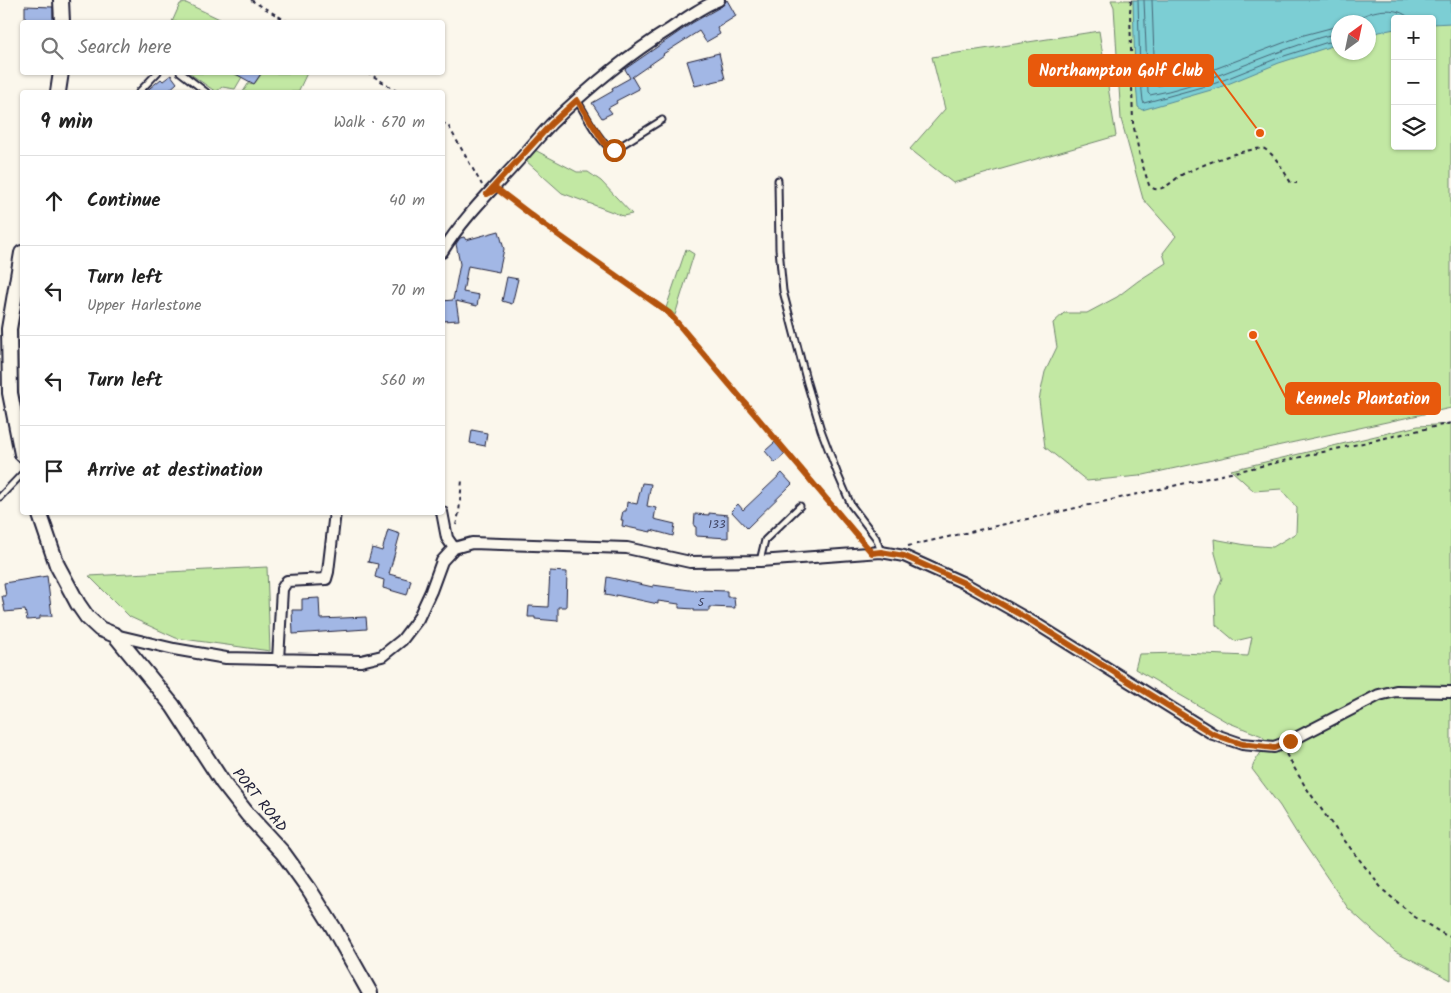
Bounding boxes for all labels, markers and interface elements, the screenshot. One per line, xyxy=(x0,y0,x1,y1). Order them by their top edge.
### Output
north arrow xyxy=(1331,15,1376,60)
map controls xyxy=(1391,15,1436,150)
button: + xyxy=(1391,15,1436,60)
search box xyxy=(20,20,445,75)
text: Search here xyxy=(78,33,172,63)
icon: search xyxy=(38,34,66,62)
callout: Northampton Golf Club xyxy=(1029,55,1213,86)
text: Northampton Golf Club xyxy=(1039,59,1203,84)
button: − xyxy=(1391,60,1436,105)
button: layers xyxy=(1391,105,1436,150)
text: 9 min xyxy=(40,106,93,139)
text: Walk · 670 m xyxy=(334,110,425,135)
route start xyxy=(603,139,626,162)
text: Continue xyxy=(87,186,160,216)
icon: ahead xyxy=(40,187,68,215)
text: 40 m xyxy=(389,188,425,213)
text: Turn left xyxy=(87,263,162,293)
icon: left xyxy=(40,277,68,305)
text: 70 m xyxy=(390,278,425,303)
text: Upper Harlestone xyxy=(87,293,201,318)
text: Turn left xyxy=(87,366,162,396)
icon: left xyxy=(40,367,68,395)
text: 560 m xyxy=(380,368,425,393)
callout: Kennels Plantation xyxy=(1286,383,1440,414)
text: Kennels Plantation xyxy=(1296,387,1430,412)
text: Arrive at destination xyxy=(87,456,263,486)
icon: arrive xyxy=(40,457,68,485)
house number: 133 xyxy=(708,515,726,534)
house number: 5 xyxy=(698,593,706,612)
route end xyxy=(1279,730,1302,753)
street label: PORT ROAD xyxy=(226,763,293,838)

